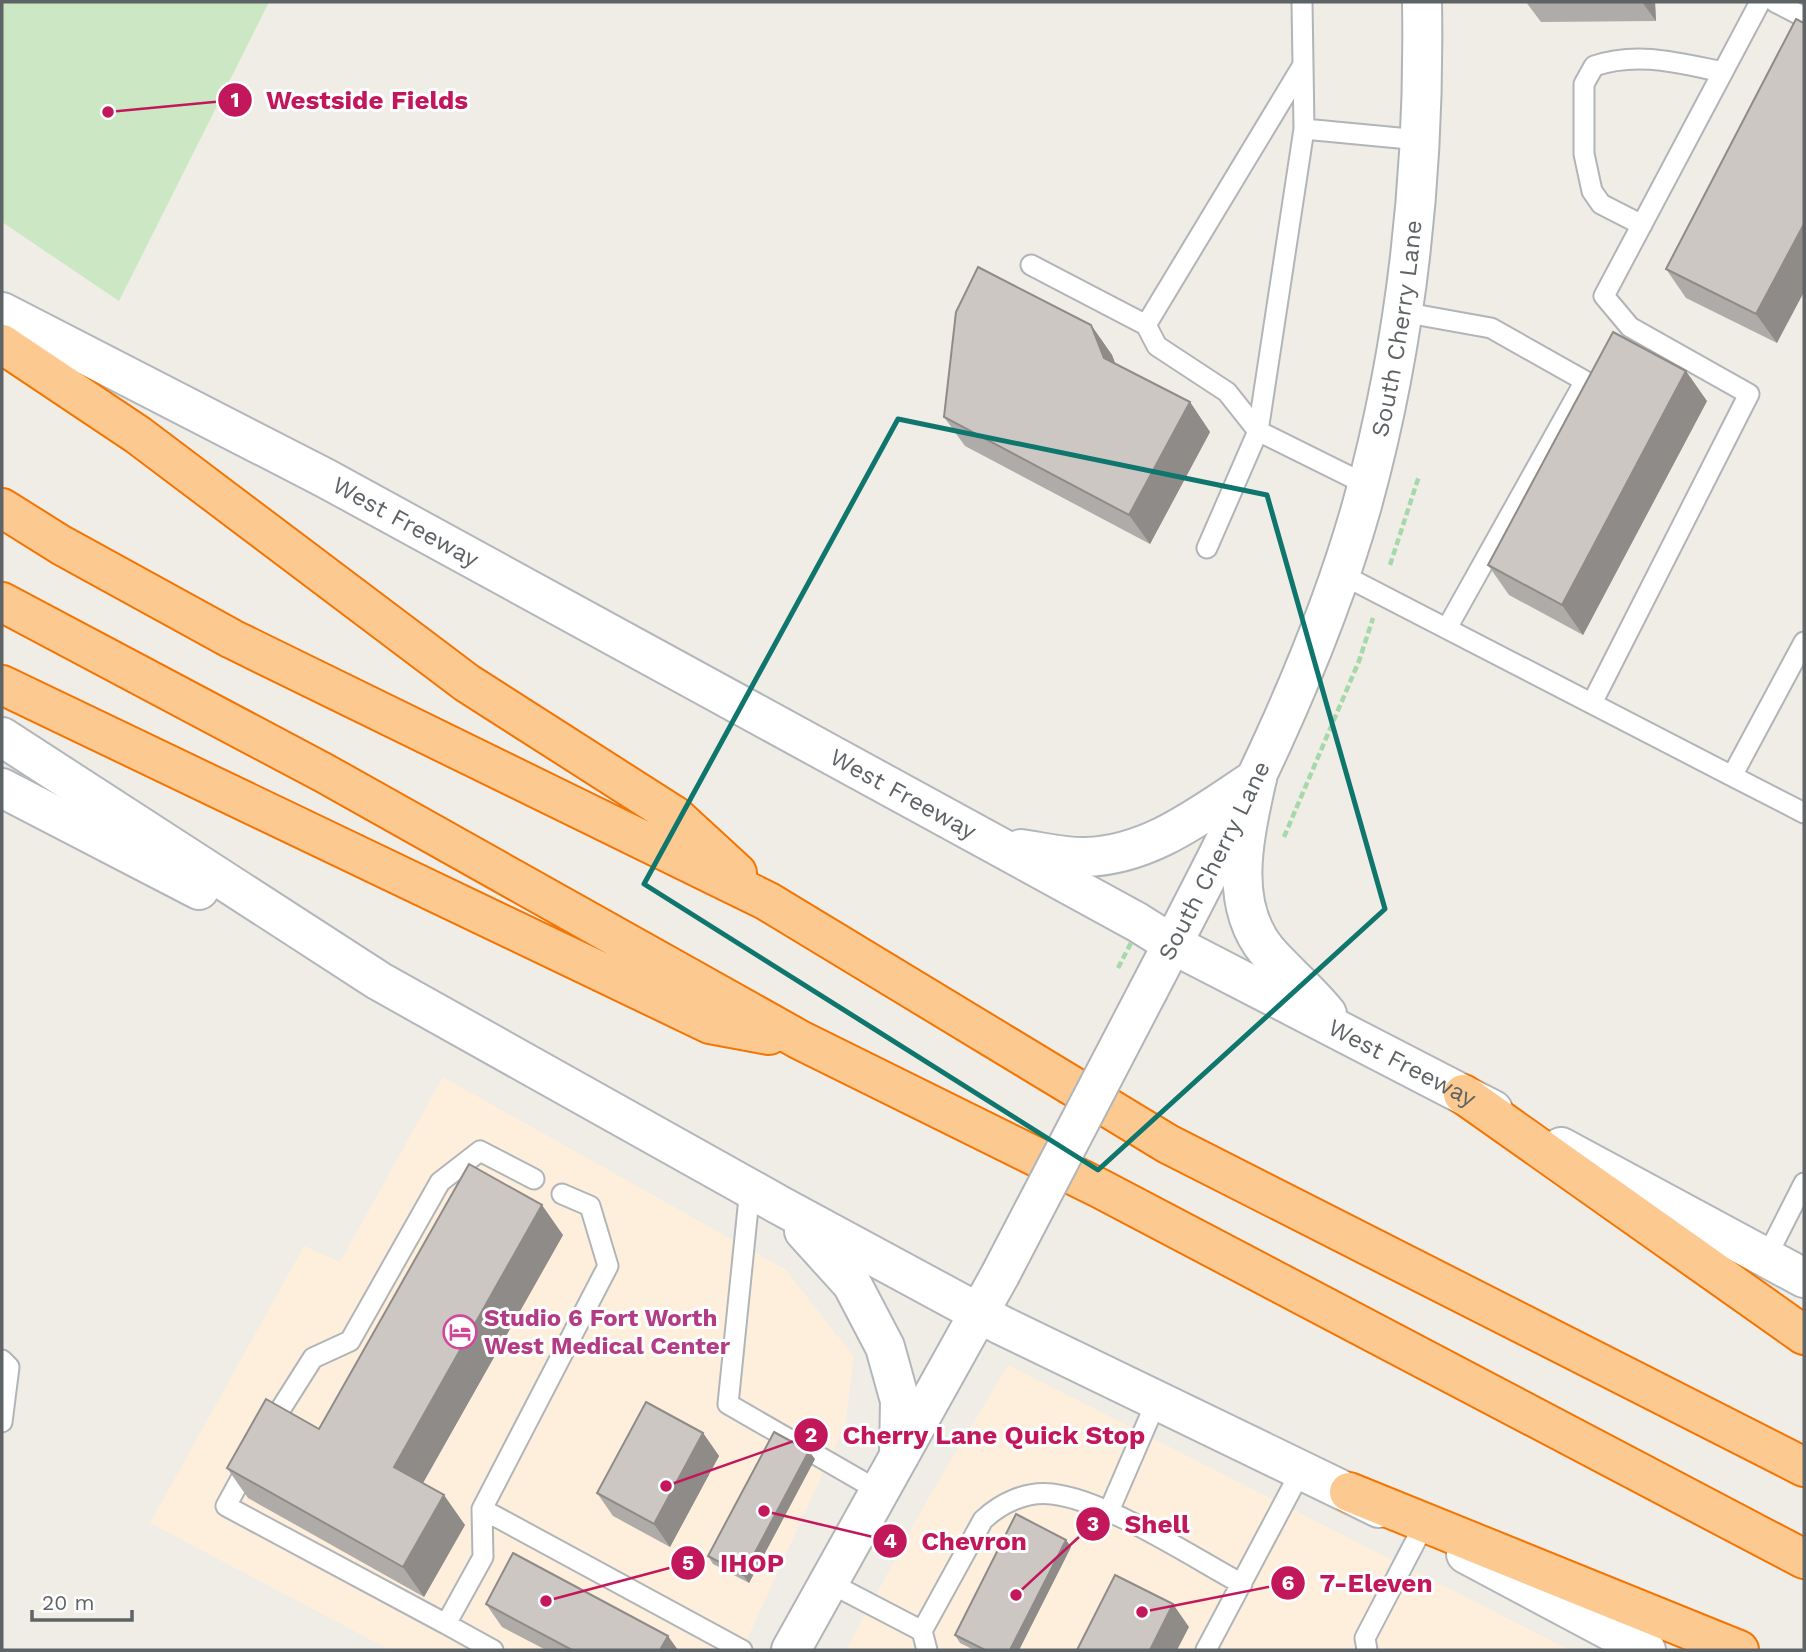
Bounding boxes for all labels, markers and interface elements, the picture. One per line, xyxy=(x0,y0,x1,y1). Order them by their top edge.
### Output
callout: Westside Fields xyxy=(217,76,482,123)
text: Westside Fields xyxy=(266,85,468,115)
text: 1 xyxy=(230,87,240,112)
street label: South Cherry Lane xyxy=(1366,219,1428,440)
street label: West Freeway xyxy=(328,471,484,574)
street label: West Freeway xyxy=(825,743,982,846)
street label: South Cherry Lane xyxy=(1152,757,1276,965)
street label: West Freeway xyxy=(1323,1013,1481,1113)
place label: Studio 6 Fort Worth West Medical Center xyxy=(484,1304,731,1360)
hotel icon: Studio 6 Fort Worth West Medical Center xyxy=(441,1313,479,1351)
callout: Cherry Lane Quick Stop xyxy=(793,1411,1160,1458)
text: Cherry Lane Quick Stop xyxy=(843,1420,1145,1450)
text: 2 xyxy=(805,1422,817,1447)
callout: Shell xyxy=(1076,1500,1203,1547)
text: Shell xyxy=(1125,1509,1190,1539)
text: 3 xyxy=(1087,1511,1099,1536)
callout: Chevron xyxy=(872,1518,1041,1565)
text: Chevron xyxy=(921,1526,1027,1556)
text: 4 xyxy=(883,1528,897,1553)
callout: IHOP xyxy=(671,1539,798,1586)
text: IHOP xyxy=(720,1548,784,1578)
text: 5 xyxy=(682,1550,694,1575)
callout: 7-Eleven xyxy=(1271,1559,1447,1606)
text: 7-Eleven xyxy=(1319,1568,1433,1598)
text: 6 xyxy=(1282,1570,1295,1595)
scale bar xyxy=(32,1578,131,1622)
text: 20 m xyxy=(42,1590,94,1615)

